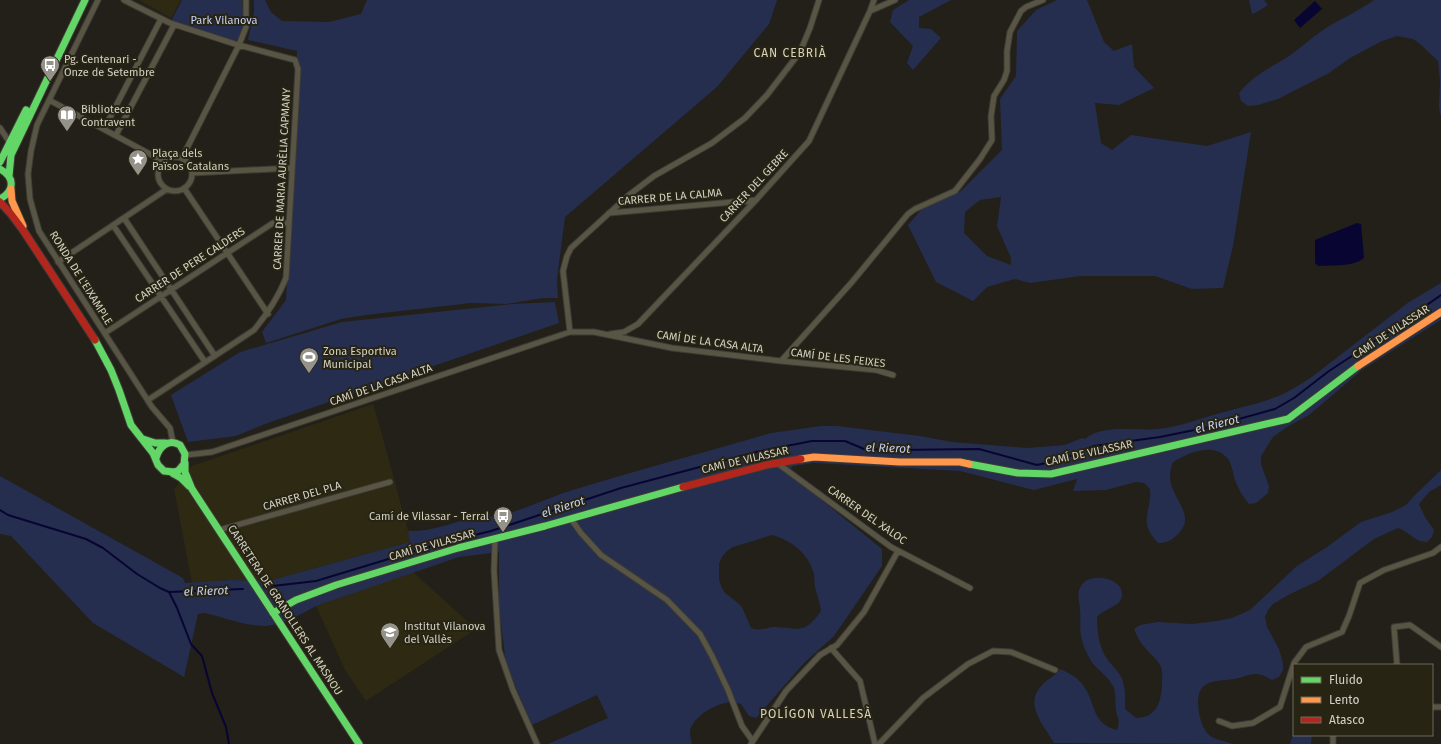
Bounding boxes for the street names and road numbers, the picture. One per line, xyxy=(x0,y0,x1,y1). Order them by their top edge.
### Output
street label: CARRER DE MARIA AURÈLIA CAPMANY xyxy=(270,88,293,270)
street label: CARRER DEL GEBRE xyxy=(717,147,791,225)
street label: CARRER DE LA CALMA xyxy=(617,186,723,208)
street label: CARRER DE PERE CALDERS xyxy=(133,225,247,305)
street label: RONDA DE L'EIXAMPLE xyxy=(47,229,115,327)
street label: CAMÍ DE VILASSAR xyxy=(1350,301,1432,362)
street label: CAMÍ DE LA CASA ALTA xyxy=(656,327,765,356)
street label: CAMÍ DE LES FEIXES xyxy=(790,345,886,370)
street label: CAMÍ DE LA CASA ALTA xyxy=(328,360,435,409)
street label: CAMÍ DE VILASSAR xyxy=(1044,436,1134,469)
street label: CAMÍ DE VILASSAR xyxy=(700,443,790,476)
street label: CARRER DEL PLA xyxy=(261,478,343,513)
street label: CARRER DEL XALOC xyxy=(825,483,909,547)
street label: CARRETERA DE GRANOLLERS AL MASNOU xyxy=(225,522,345,698)
street label: CAMÍ DE VILASSAR xyxy=(387,525,477,564)

